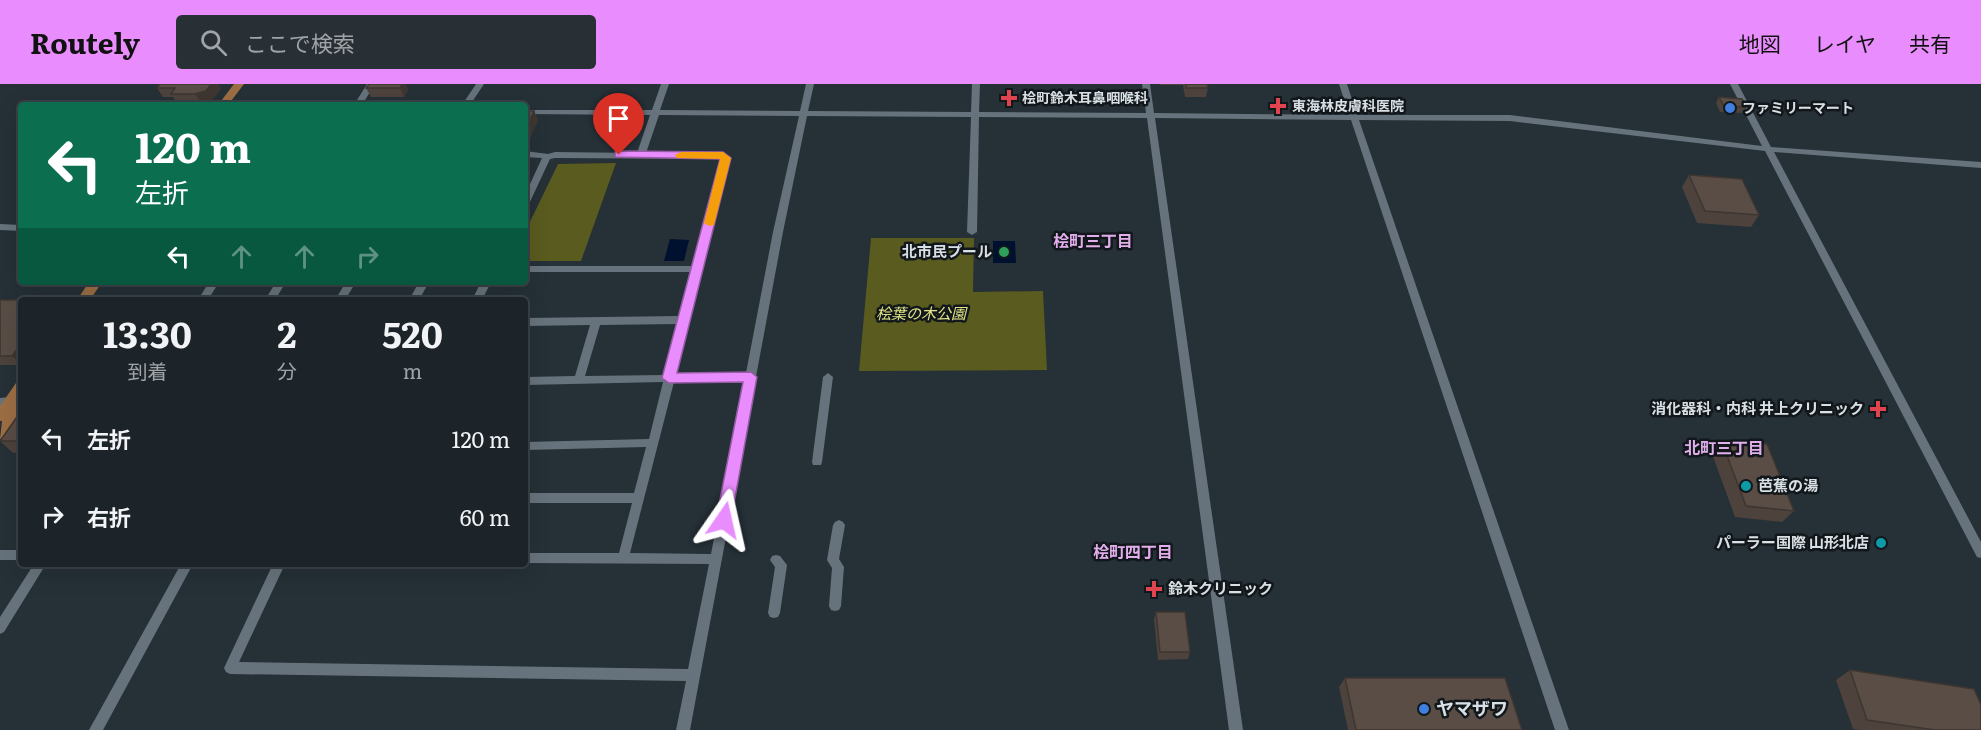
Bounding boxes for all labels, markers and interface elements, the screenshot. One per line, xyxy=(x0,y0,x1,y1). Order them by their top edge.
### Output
search box xyxy=(176,15,596,69)
text: Routely xyxy=(30,21,140,63)
icon: search xyxy=(197,26,230,59)
text: ここで検索 xyxy=(245,26,355,59)
text: 地図 xyxy=(1739,27,1781,58)
text: レイヤ xyxy=(1814,27,1876,58)
text: 共有 xyxy=(1909,27,1951,58)
place label: 桧町鈴木耳鼻咽喉科 xyxy=(1022,87,1148,107)
marker: 桧町鈴木耳鼻咽喉科 xyxy=(1000,89,1018,107)
pin xyxy=(593,93,644,155)
place label: 東海林皮膚科医院 xyxy=(1292,95,1404,115)
marker: 東海林皮膚科医院 xyxy=(1269,97,1287,115)
place label: ファミリーマート xyxy=(1742,97,1854,117)
marker: ファミリーマート xyxy=(1723,101,1737,115)
icon: arrive xyxy=(602,102,635,135)
text: 120 m xyxy=(135,114,251,176)
icon: left xyxy=(36,126,114,204)
text: 左折 xyxy=(135,171,189,211)
district label: 桧町三丁目 xyxy=(1053,228,1133,252)
place label: 北市民プール xyxy=(902,239,992,262)
icon: left xyxy=(162,240,195,273)
icon: ahead xyxy=(225,240,258,273)
icon: ahead xyxy=(288,240,321,273)
icon: right xyxy=(351,240,384,273)
marker: 北市民プール xyxy=(997,245,1011,259)
park label: 桧葉の木公園 xyxy=(876,301,968,324)
text: 13:30 xyxy=(103,306,192,359)
text: 2 xyxy=(277,306,297,359)
text: 520 xyxy=(382,306,443,359)
text: 到着 xyxy=(128,355,168,385)
text: 分 xyxy=(277,355,297,385)
text: m xyxy=(403,355,422,385)
place label: 消化器科・内科 井上クリニック xyxy=(1651,396,1864,419)
marker: 消化器科・内科 井上クリニック xyxy=(1869,400,1887,418)
icon: left xyxy=(36,422,69,455)
text: 左折 xyxy=(87,422,131,455)
text: 120 m xyxy=(451,422,510,455)
district label: 北町三丁目 xyxy=(1684,435,1764,459)
place label: 芭蕉の湯 xyxy=(1758,473,1818,496)
marker: 芭蕉の湯 xyxy=(1739,479,1753,493)
position arrow xyxy=(692,488,756,552)
icon: right xyxy=(36,500,69,533)
text: 右折 xyxy=(87,500,131,533)
text: 60 m xyxy=(460,500,510,533)
place label: パーラー国際 山形北店 xyxy=(1716,530,1869,553)
marker: パーラー国際 山形北店 xyxy=(1874,536,1888,550)
district label: 桧町四丁目 xyxy=(1093,539,1173,563)
place label: 鈴木クリニック xyxy=(1168,576,1273,599)
marker: 鈴木クリニック xyxy=(1145,580,1163,598)
place label: ヤマザワ xyxy=(1436,694,1508,721)
marker: ヤマザワ xyxy=(1417,702,1431,716)

